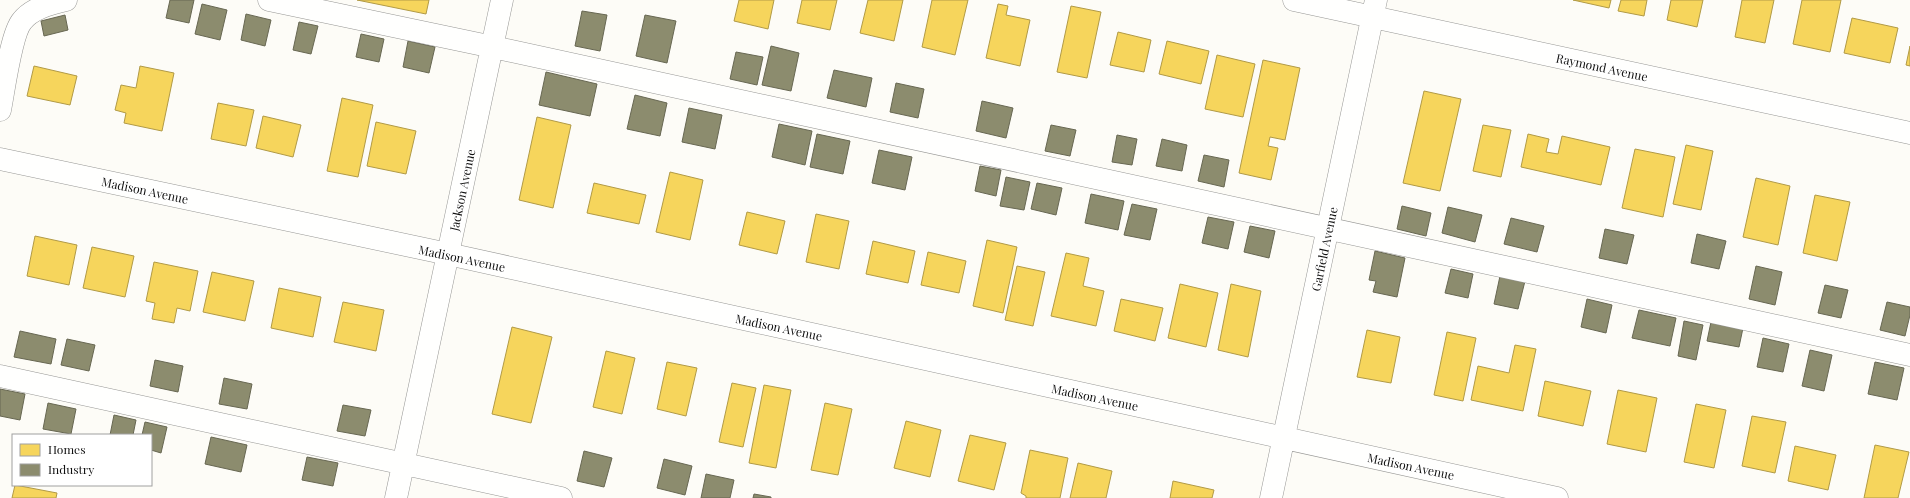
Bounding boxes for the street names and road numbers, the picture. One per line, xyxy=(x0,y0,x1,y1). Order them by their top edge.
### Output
street label: Raymond Avenue xyxy=(1555,49,1649,85)
street label: Jackson Avenue xyxy=(445,148,478,233)
street label: Madison Avenue xyxy=(100,173,190,207)
street label: Garfield Avenue xyxy=(1307,205,1341,293)
street label: Madison Avenue xyxy=(417,241,507,275)
street label: Madison Avenue xyxy=(734,310,824,344)
street label: Madison Avenue xyxy=(1050,380,1140,414)
street label: Madison Avenue xyxy=(1366,449,1456,483)

